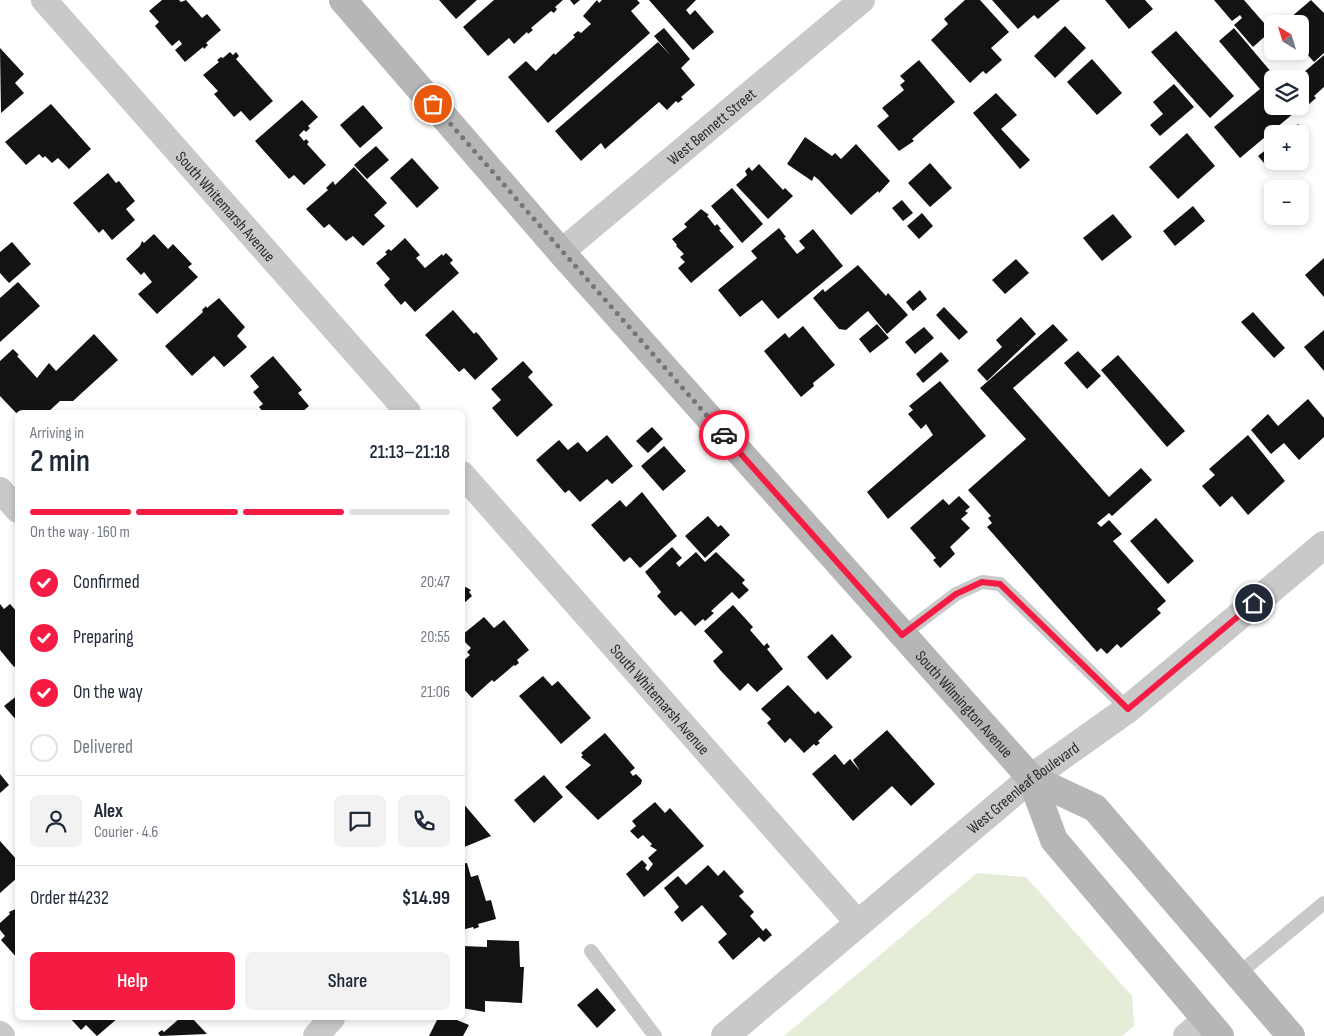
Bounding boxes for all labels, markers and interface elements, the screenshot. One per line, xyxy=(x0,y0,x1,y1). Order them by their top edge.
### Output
north arrow xyxy=(1264,15,1309,60)
map controls xyxy=(1264,15,1309,225)
button: layers xyxy=(1264,70,1309,115)
pin xyxy=(412,83,454,125)
street label: West Bennett Street xyxy=(664,85,760,170)
icon: bag xyxy=(419,90,447,118)
button: + xyxy=(1264,125,1309,170)
street label: South Whitemarsh Avenue xyxy=(171,148,279,266)
button: − xyxy=(1264,180,1309,225)
courier xyxy=(699,410,749,460)
icon: car xyxy=(710,421,738,449)
text: Arriving in xyxy=(30,424,84,443)
text: 21:13–21:18 xyxy=(369,441,450,464)
text: 2 min xyxy=(30,442,90,481)
text: On the way · 160 m xyxy=(30,523,130,542)
icon: check xyxy=(30,569,58,597)
text: Confirmed xyxy=(73,571,140,594)
text: 20:47 xyxy=(420,573,450,592)
pin xyxy=(1233,582,1275,624)
icon: home xyxy=(1240,589,1268,617)
icon: check xyxy=(30,624,58,652)
text: Preparing xyxy=(73,626,134,649)
text: 20:55 xyxy=(421,628,450,647)
street label: South Whitemarsh Avenue xyxy=(606,641,713,759)
street label: South Wilmington Avenue xyxy=(911,647,1016,762)
icon: check xyxy=(30,679,58,707)
text: On the way xyxy=(73,681,143,704)
text: 21:06 xyxy=(421,683,450,702)
text: Delivered xyxy=(73,736,133,759)
street label: West Greenleaf Boulevard xyxy=(964,739,1083,839)
button: person xyxy=(30,795,82,847)
button: chat xyxy=(334,795,386,847)
button: phone xyxy=(398,795,450,847)
text: Alex xyxy=(94,800,123,823)
text: Courier · 4.6 xyxy=(94,823,158,842)
text: Order #4232 xyxy=(30,887,109,910)
text: $14.99 xyxy=(402,887,450,910)
button: Help xyxy=(30,952,235,1010)
button: Share xyxy=(245,952,450,1010)

